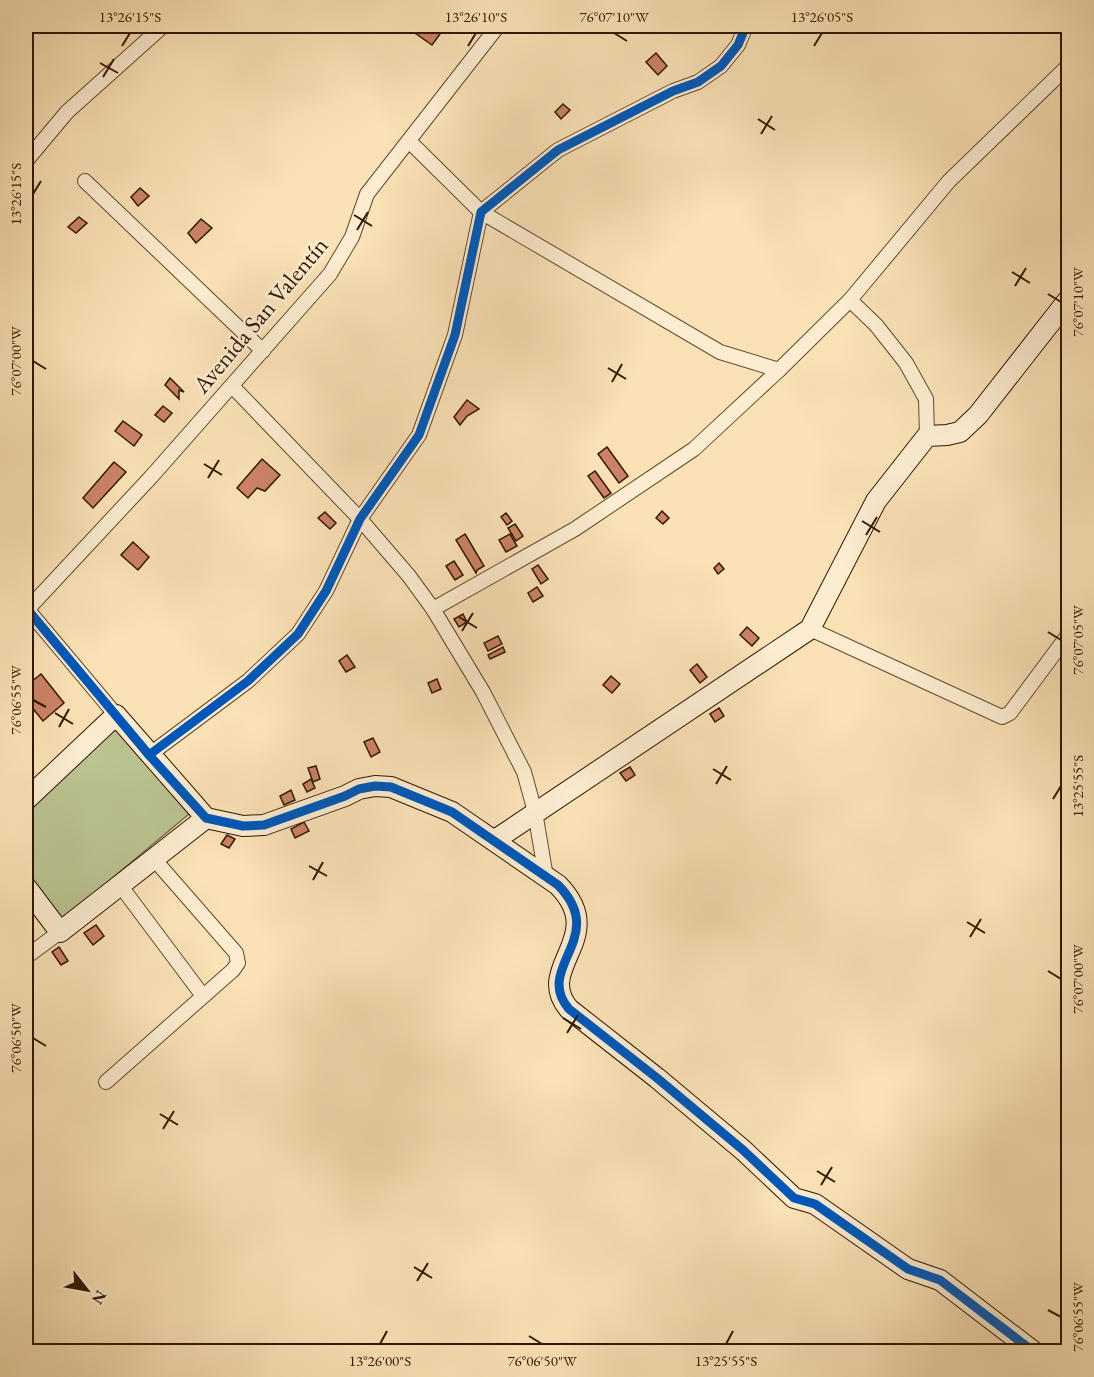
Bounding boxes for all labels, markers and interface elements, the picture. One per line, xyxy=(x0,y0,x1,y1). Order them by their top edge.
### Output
text: 13°26'15"S xyxy=(99,7,161,26)
text: 13°26'10"S xyxy=(445,7,507,26)
text: 76°07'10"W xyxy=(579,7,649,26)
text: 13°26'05"S xyxy=(791,7,853,26)
text: 13°26'15"S xyxy=(6,163,25,225)
street label: Avenida San Valentín xyxy=(185,230,335,400)
text: 76°07'10"W xyxy=(1068,267,1087,337)
text: 76°07'00"W xyxy=(6,326,25,396)
text: 76°07'05"W xyxy=(1068,605,1087,675)
text: 76°06'55"W xyxy=(6,665,25,735)
text: 13°25'55"S xyxy=(1068,755,1087,817)
text: 76°07'00"W xyxy=(1068,944,1087,1014)
text: 76°06'50"W xyxy=(6,1003,25,1073)
north arrow xyxy=(57,1260,117,1320)
text: 76°06'55"W xyxy=(1068,1282,1087,1352)
text: N xyxy=(87,1287,112,1308)
text: 13°26'00"S xyxy=(349,1351,411,1370)
text: 76°06'50"W xyxy=(507,1351,577,1370)
text: 13°25'55"S xyxy=(695,1351,757,1370)

